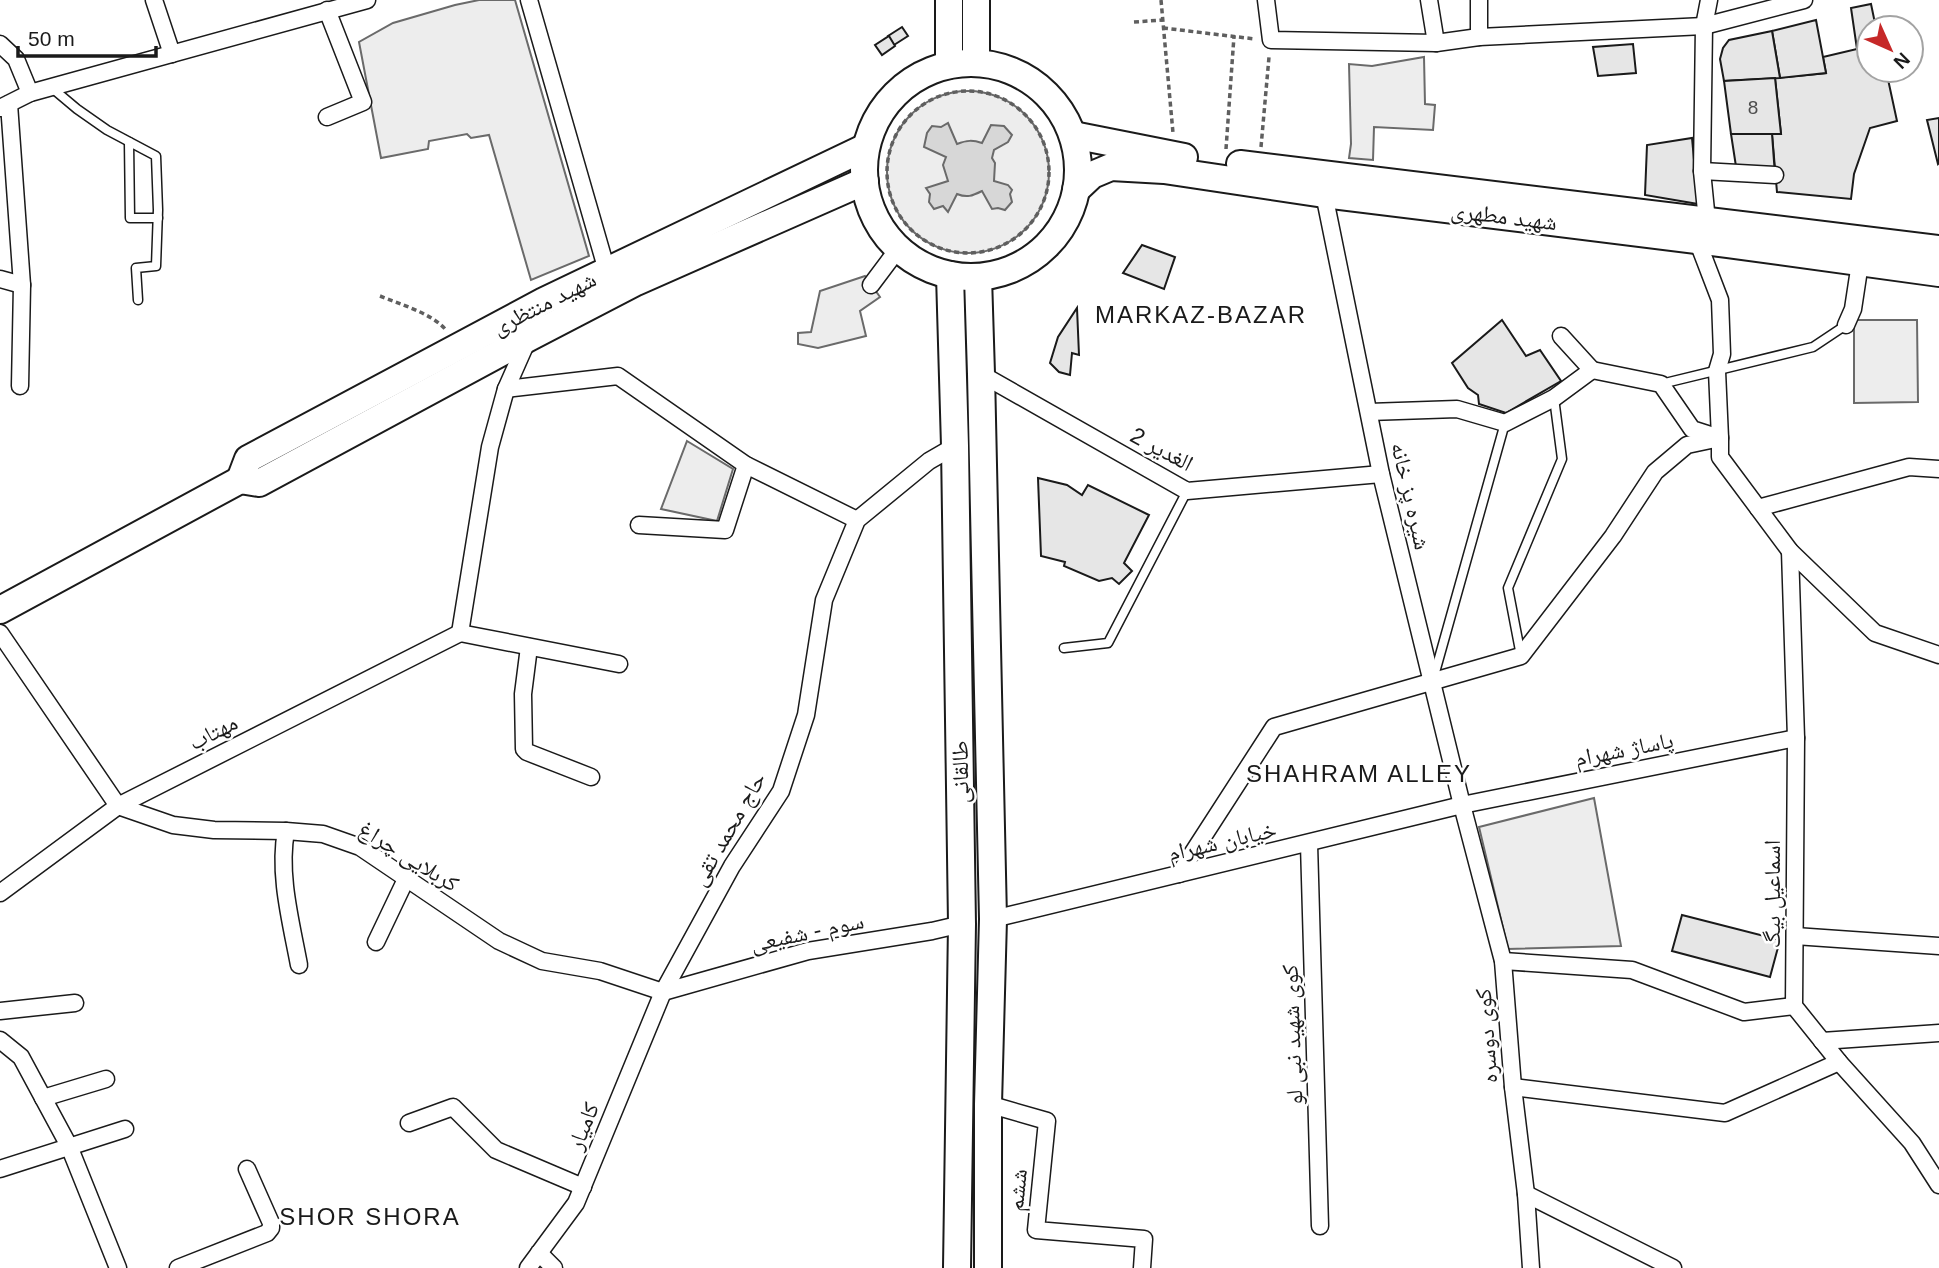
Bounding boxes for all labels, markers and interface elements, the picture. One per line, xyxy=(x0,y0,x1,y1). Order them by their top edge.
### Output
scale bar xyxy=(18,14,156,58)
north arrow xyxy=(1855,14,1925,84)
text: 50 m xyxy=(28,27,75,50)
text: N xyxy=(1889,48,1914,73)
house number: 8 xyxy=(1748,97,1758,118)
street label: شهید مطهری xyxy=(1449,197,1559,236)
street label: شهید منتظری xyxy=(488,266,601,341)
district label: MARKAZ-BAZAR xyxy=(1095,301,1307,328)
street label: 2 الغدیر xyxy=(1126,422,1198,477)
street label: شیره پز خانه xyxy=(1385,440,1436,552)
street label: مهتاب xyxy=(184,709,242,756)
street label: پاساژ شهرام xyxy=(1573,727,1676,774)
street label: طالقانی xyxy=(946,740,975,804)
district label: SHAHRAM ALLEY xyxy=(1246,760,1472,787)
street label: حاج محمد تقی xyxy=(685,768,773,891)
street label: کربلایی چراغ xyxy=(353,815,464,899)
street label: خیابان شهرام xyxy=(1165,816,1280,869)
street label: اسماعیل بیگ xyxy=(1759,840,1786,948)
street label: سوم - شفیعی xyxy=(748,907,867,960)
street label: کوی شهید نبی لو xyxy=(1277,963,1308,1106)
street label: کوی دوسره xyxy=(1470,987,1503,1084)
street label: کامیار xyxy=(561,1098,605,1155)
street label: ششم xyxy=(1002,1167,1035,1213)
district label: SHOR SHORA xyxy=(279,1203,461,1230)

